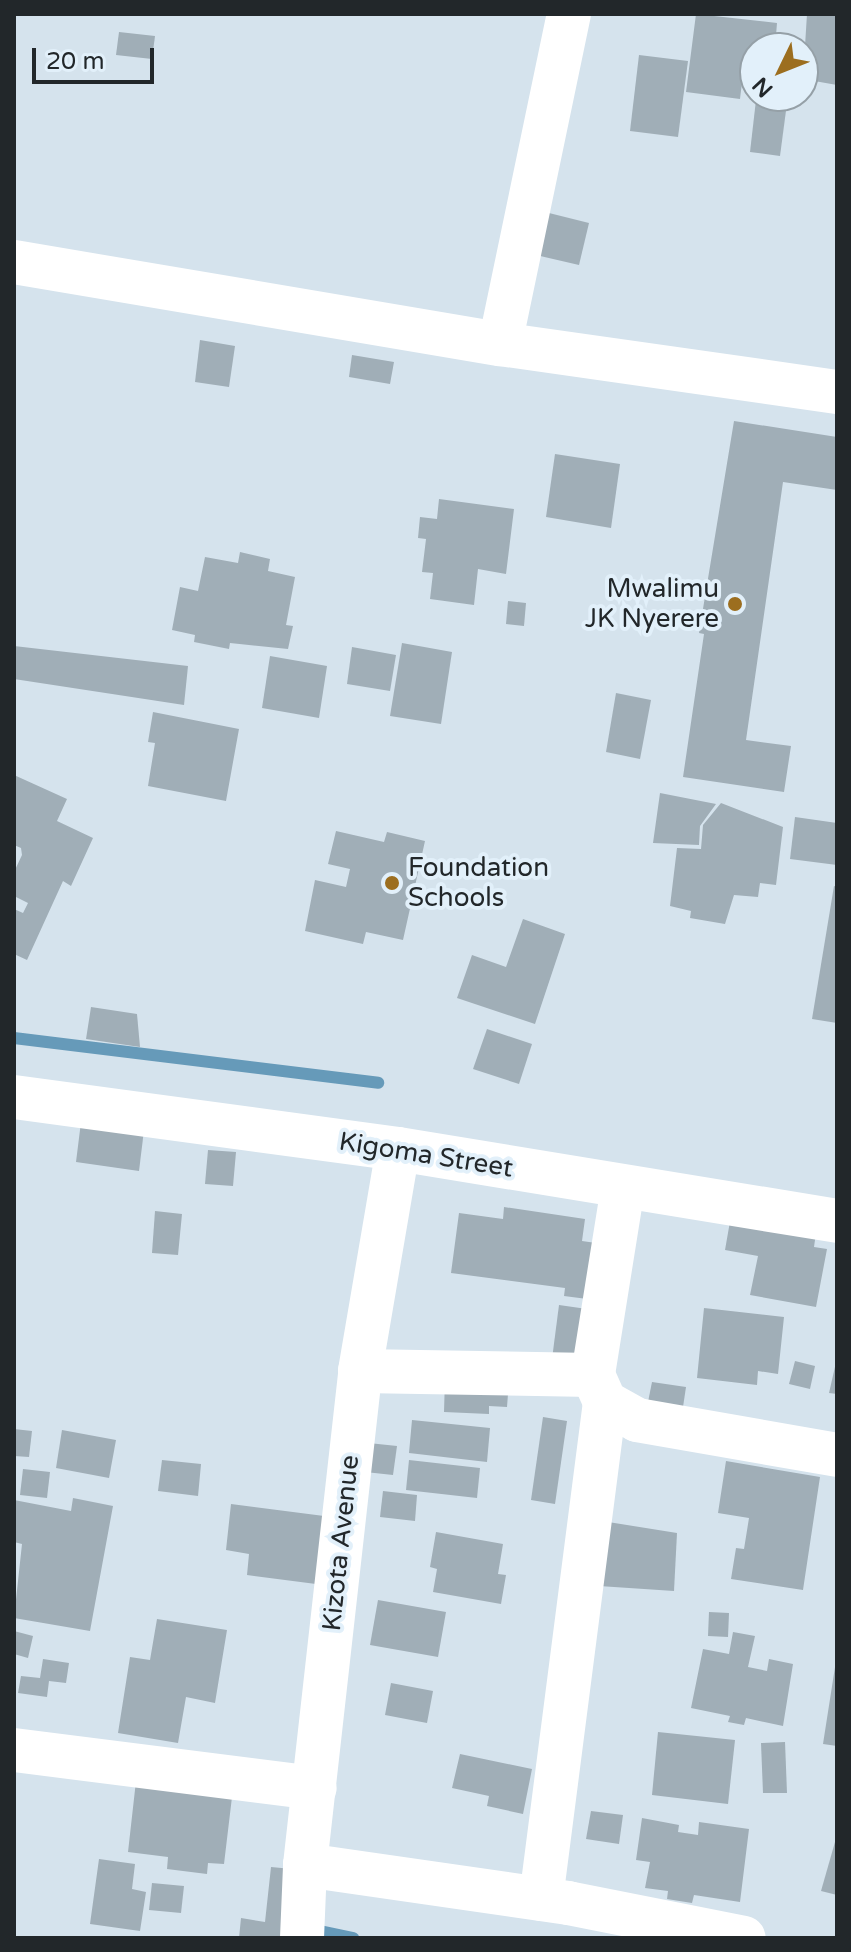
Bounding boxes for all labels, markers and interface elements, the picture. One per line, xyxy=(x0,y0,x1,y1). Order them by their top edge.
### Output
scale bar xyxy=(36,32,158,82)
north arrow xyxy=(739,32,819,112)
text: 20 m xyxy=(46,47,104,76)
text: N xyxy=(747,72,778,102)
place label: Mwalimu JK Nyerere xyxy=(585,573,719,634)
marker: Mwalimu JK Nyerere xyxy=(726,595,744,613)
place label: Foundation Schools xyxy=(408,852,549,914)
marker: Foundation Schools xyxy=(383,874,401,892)
street label: Kigoma Street xyxy=(337,1126,515,1184)
street label: Kizota Avenue xyxy=(316,1453,366,1633)

